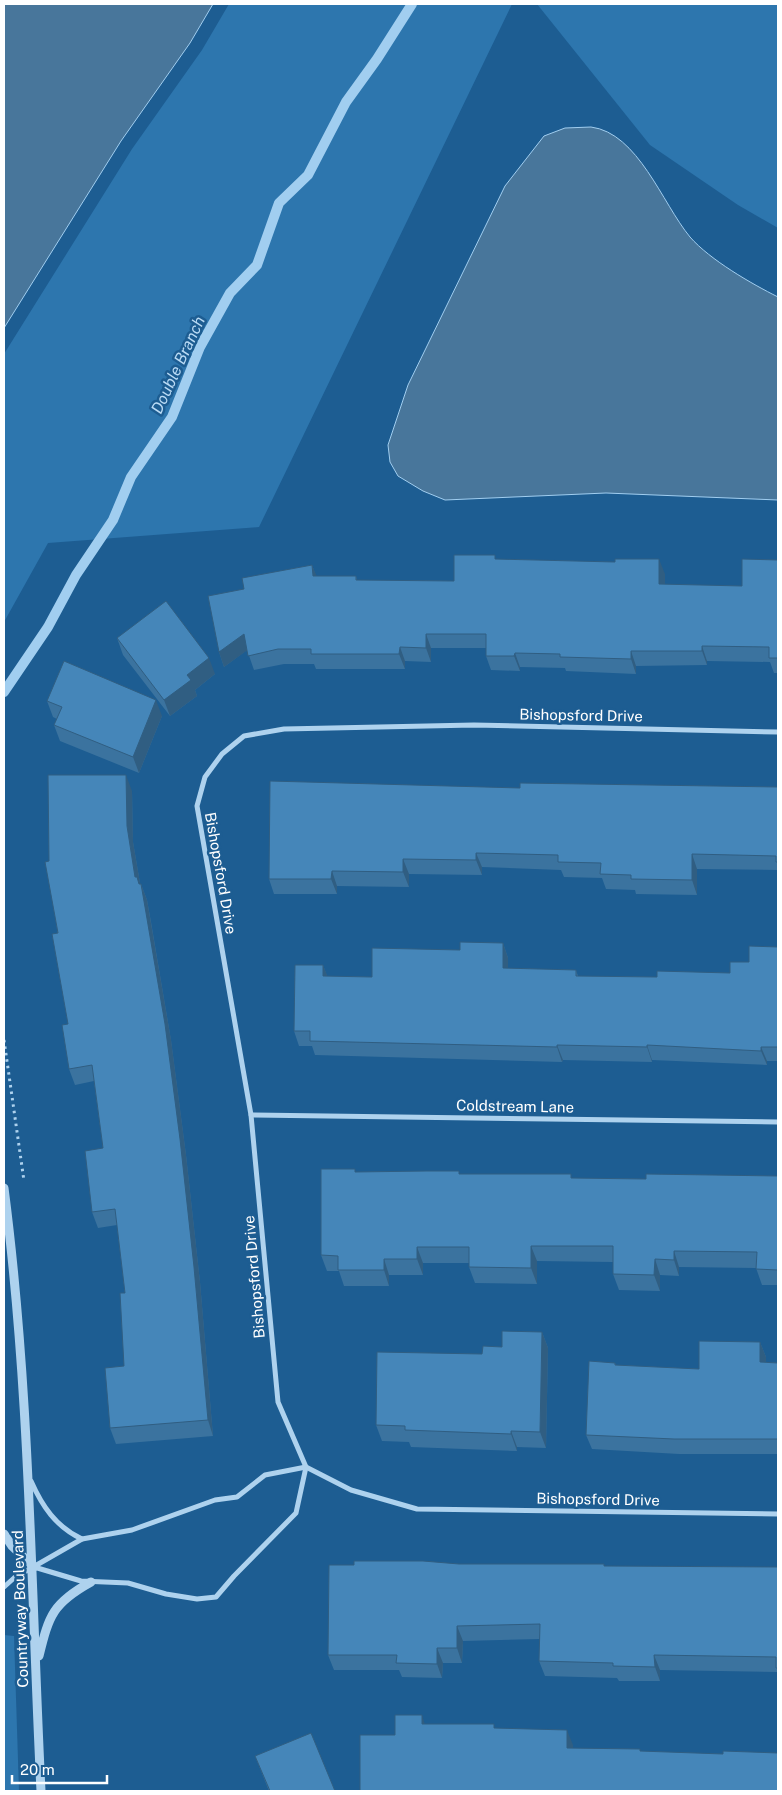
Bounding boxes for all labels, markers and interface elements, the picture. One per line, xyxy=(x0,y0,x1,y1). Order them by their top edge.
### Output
water label: Double Branch xyxy=(147,313,209,417)
street label: Bishopsford Drive xyxy=(519,705,643,725)
street label: Bishopsford Drive xyxy=(202,811,240,935)
street label: Coldstream Lane xyxy=(456,1096,574,1116)
street label: Bishopsford Drive xyxy=(240,1215,268,1339)
street label: Bishopsford Drive xyxy=(536,1489,660,1509)
street label: Countryway Boulevard xyxy=(9,1530,31,1688)
scale bar xyxy=(12,1752,108,1784)
text: 20 m xyxy=(20,1761,55,1778)

